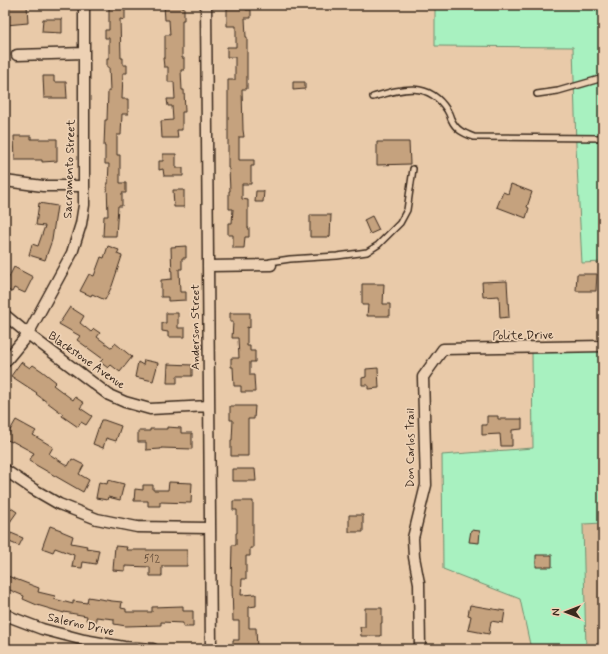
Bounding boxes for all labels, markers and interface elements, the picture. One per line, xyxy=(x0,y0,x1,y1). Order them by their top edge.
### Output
street label: Sacramento Street xyxy=(60,119,80,219)
street label: Anderson Street xyxy=(188,284,204,370)
street label: Polite Drive xyxy=(492,327,554,345)
street label: Blackstone Avenue xyxy=(45,328,129,394)
street label: Don Carlos Trail xyxy=(403,408,419,488)
house number: 512 xyxy=(144,553,160,566)
north arrow xyxy=(546,592,586,632)
text: N xyxy=(550,608,564,616)
street label: Salerno Drive xyxy=(46,610,116,640)

